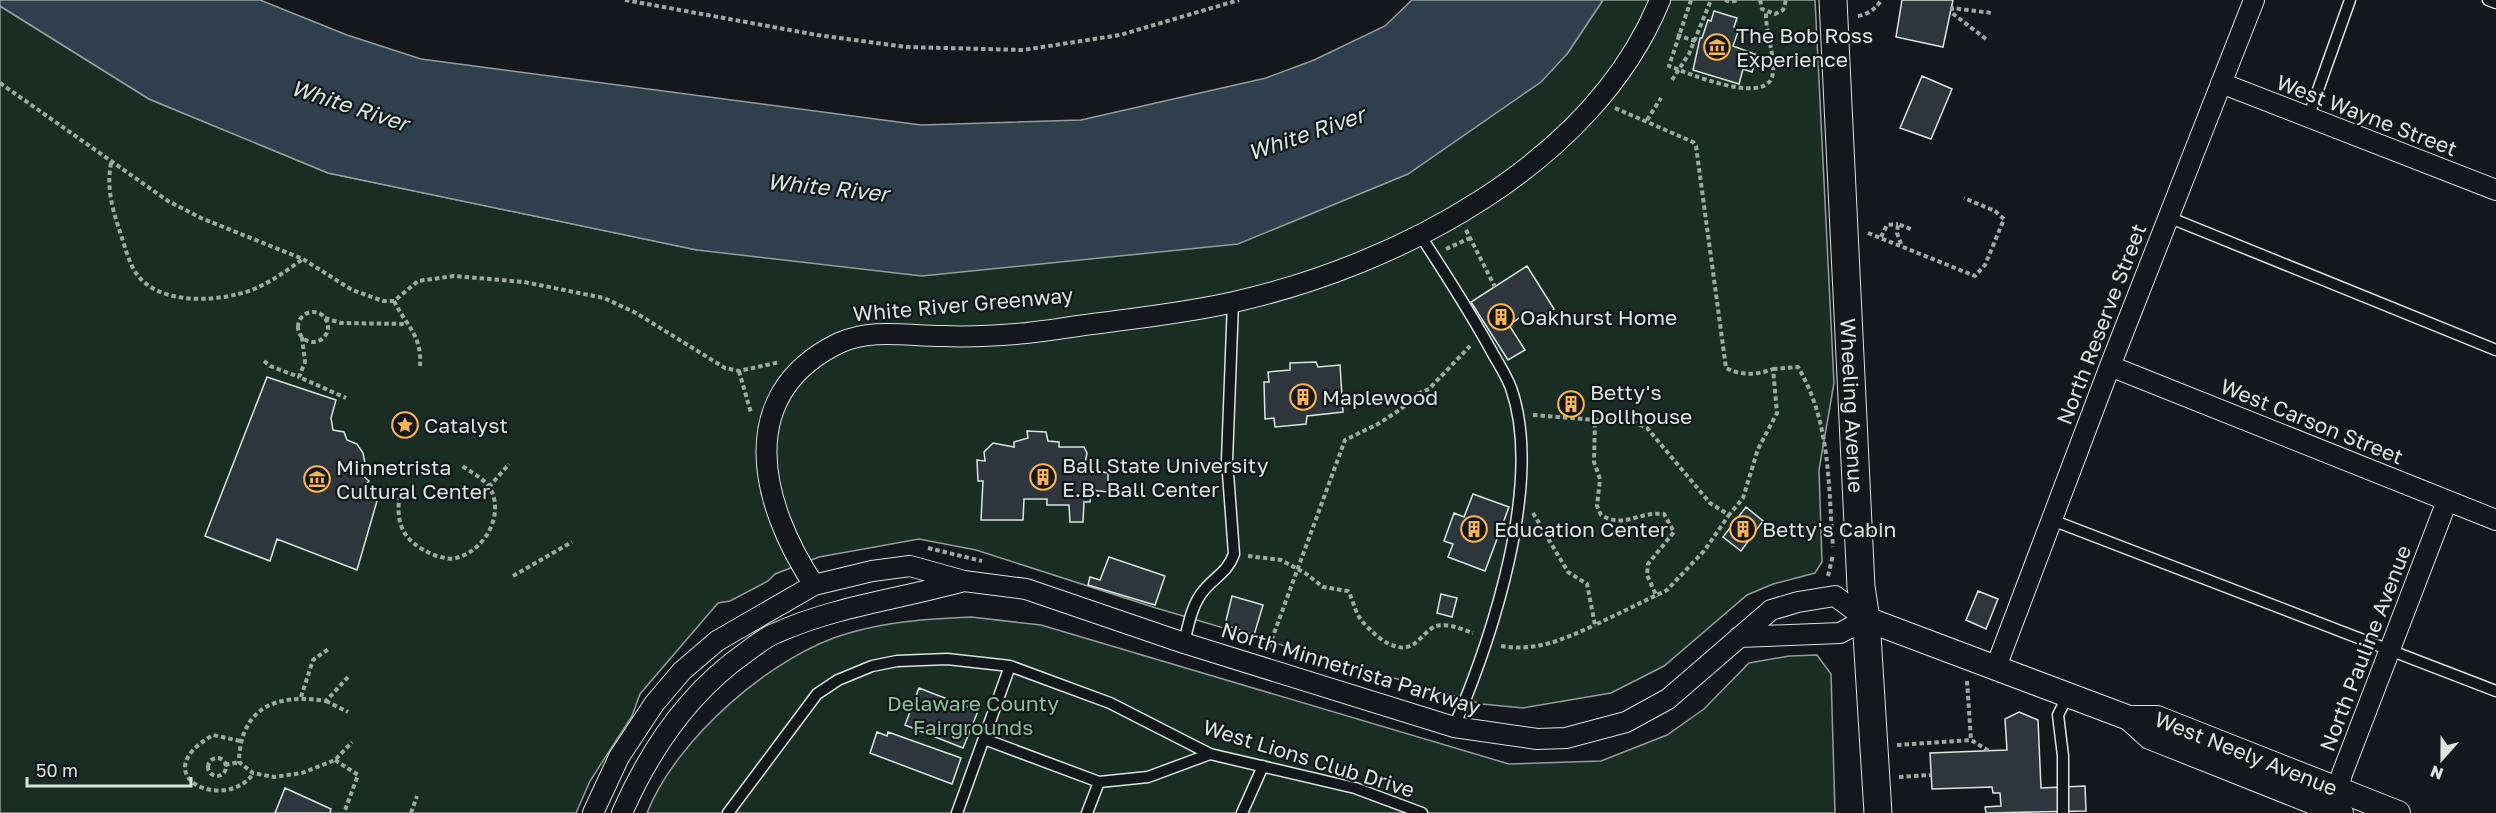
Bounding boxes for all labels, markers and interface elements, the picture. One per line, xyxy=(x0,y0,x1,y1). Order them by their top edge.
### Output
place label: The Bob Ross Experience xyxy=(1736,22,1873,72)
museum icon: The Bob Ross Experience xyxy=(1702,32,1732,62)
street label: West Wayne Street xyxy=(2273,69,2461,161)
water label: White River xyxy=(288,73,415,138)
water label: White River xyxy=(1244,99,1371,166)
water label: White River xyxy=(766,167,893,207)
street label: North Reserve Street xyxy=(2051,220,2151,428)
street label: White River Greenway xyxy=(852,281,1074,327)
building icon: Oakhurst Home xyxy=(1486,302,1516,332)
place label: Oakhurst Home xyxy=(1520,304,1677,330)
street label: Wheeling Avenue xyxy=(1835,317,1870,494)
street label: West Carson Street xyxy=(2217,372,2407,470)
place label: Betty's Dollhouse xyxy=(1590,379,1692,429)
building icon: Maplewood xyxy=(1288,382,1318,412)
place label: Maplewood xyxy=(1322,384,1438,410)
building icon: Betty's Dollhouse xyxy=(1556,389,1586,419)
place icon: Catalyst xyxy=(390,410,420,440)
place label: Catalyst xyxy=(424,412,508,438)
place label: Ball State University E.B. Ball Center xyxy=(1062,452,1269,502)
place label: Minnetrista Cultural Center xyxy=(336,454,490,504)
building icon: Ball State University E.B. Ball Center xyxy=(1028,462,1058,492)
museum icon: Minnetrista Cultural Center xyxy=(302,464,332,494)
building icon: Education Center xyxy=(1459,514,1489,544)
building icon: Betty's Cabin xyxy=(1728,514,1758,544)
place label: Education Center xyxy=(1494,516,1668,542)
place label: Betty's Cabin xyxy=(1762,516,1896,542)
street label: North Pauline Avenue xyxy=(2314,541,2416,755)
street label: North Minnetrista Parkway xyxy=(1218,616,1484,720)
park label: Delaware County Fairgrounds xyxy=(887,690,1059,740)
street label: West Neely Avenue xyxy=(2151,706,2341,801)
street label: West Lions Club Drive xyxy=(1200,713,1418,803)
north arrow xyxy=(2412,729,2472,789)
scale bar xyxy=(27,750,190,788)
text: 50 m xyxy=(36,759,78,781)
text: N xyxy=(2427,761,2446,785)

